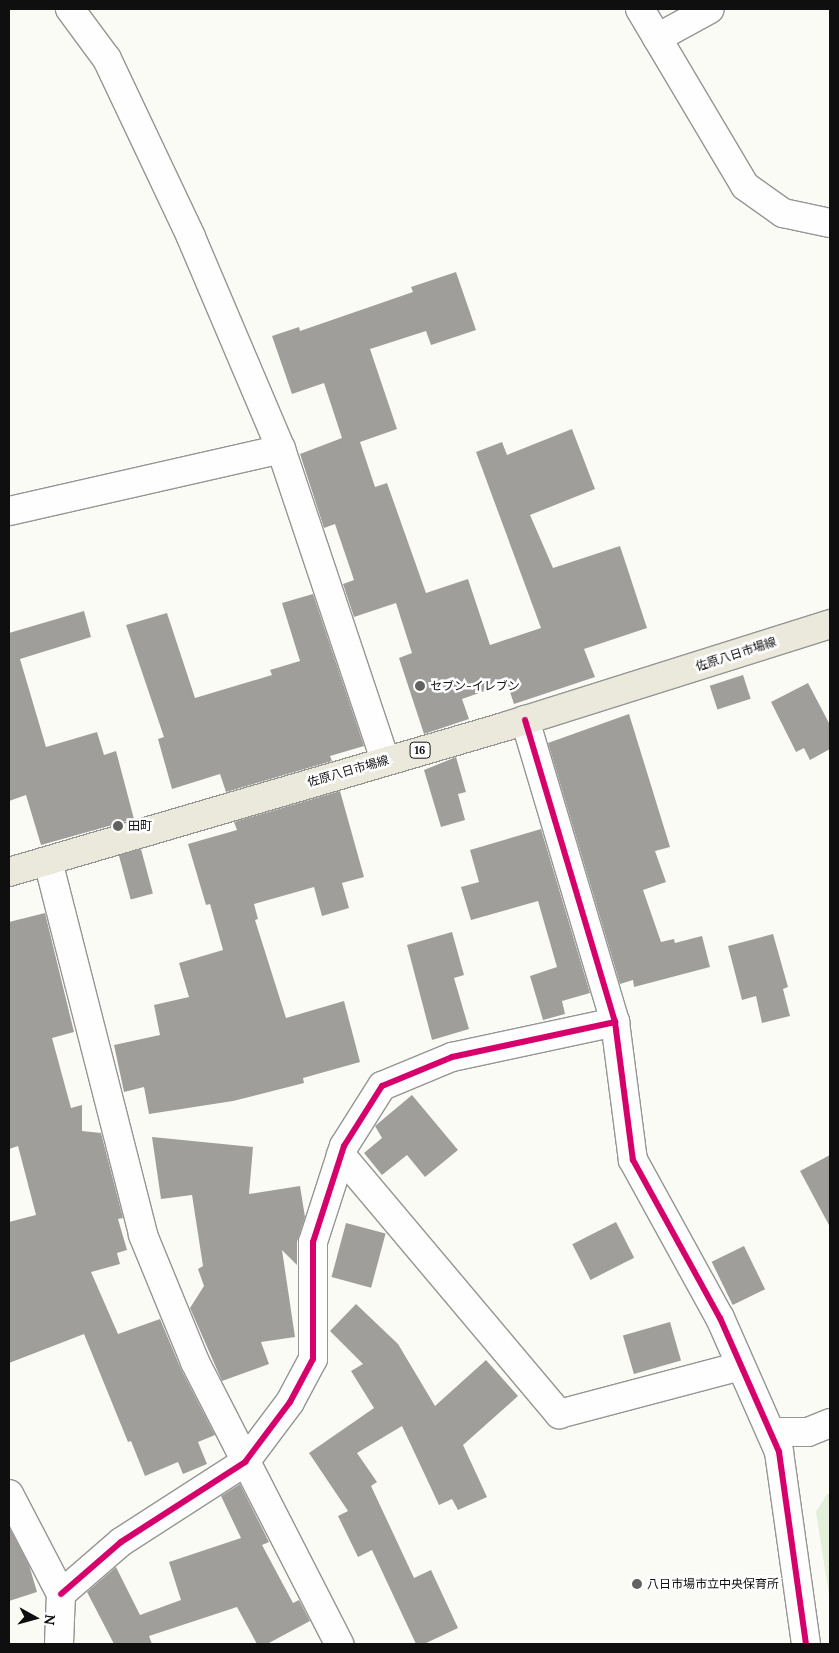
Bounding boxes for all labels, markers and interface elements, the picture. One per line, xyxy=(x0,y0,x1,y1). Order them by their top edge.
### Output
street label: 佐原八日市場線 xyxy=(694,634,778,674)
place label: セブン-イレブン xyxy=(430,679,520,693)
marker: セブン-イレブン xyxy=(414,680,426,692)
road number: 16 xyxy=(409,742,431,758)
street label: 佐原八日市場線 xyxy=(306,753,390,789)
place label: 田町 xyxy=(128,819,152,833)
marker: 田町 xyxy=(112,820,124,832)
place label: 八日市場市立中央保育所 xyxy=(647,1577,779,1591)
marker: 八日市場市立中央保育所 xyxy=(631,1578,643,1590)
north arrow xyxy=(10,1593,60,1643)
text: N xyxy=(40,1613,59,1626)

